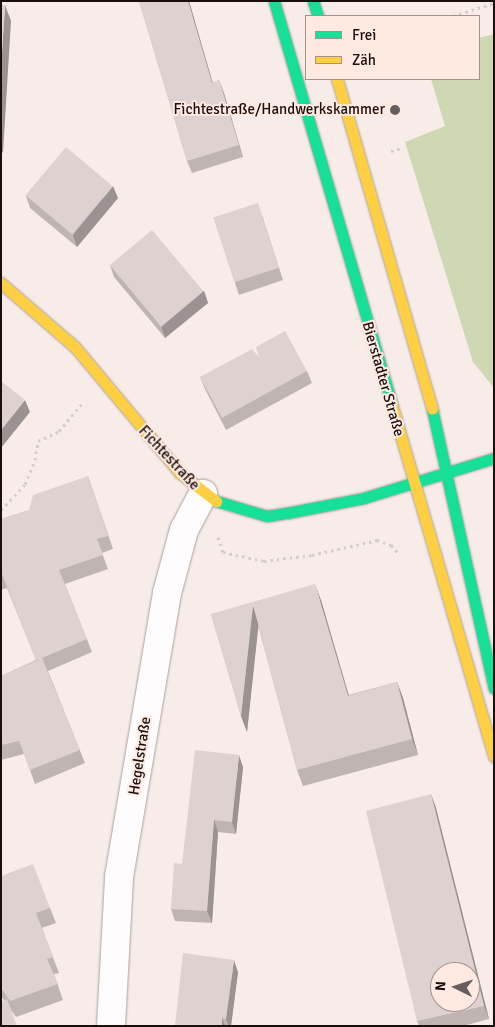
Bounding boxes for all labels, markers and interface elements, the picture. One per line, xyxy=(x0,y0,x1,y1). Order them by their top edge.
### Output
legend xyxy=(305,15,480,80)
text: Frei xyxy=(352,26,376,44)
text: Zäh xyxy=(352,51,376,69)
place label: Fichtestraße/Handwerkskammer xyxy=(174,101,385,119)
marker: Fichtestraße/Handwerkskammer xyxy=(389,104,401,116)
street label: Bierstadter Straße xyxy=(358,320,408,438)
street label: Fichtestraße xyxy=(135,422,203,494)
street label: Hegelstraße xyxy=(125,715,155,797)
north arrow xyxy=(430,962,480,1012)
text: N xyxy=(432,981,449,991)

